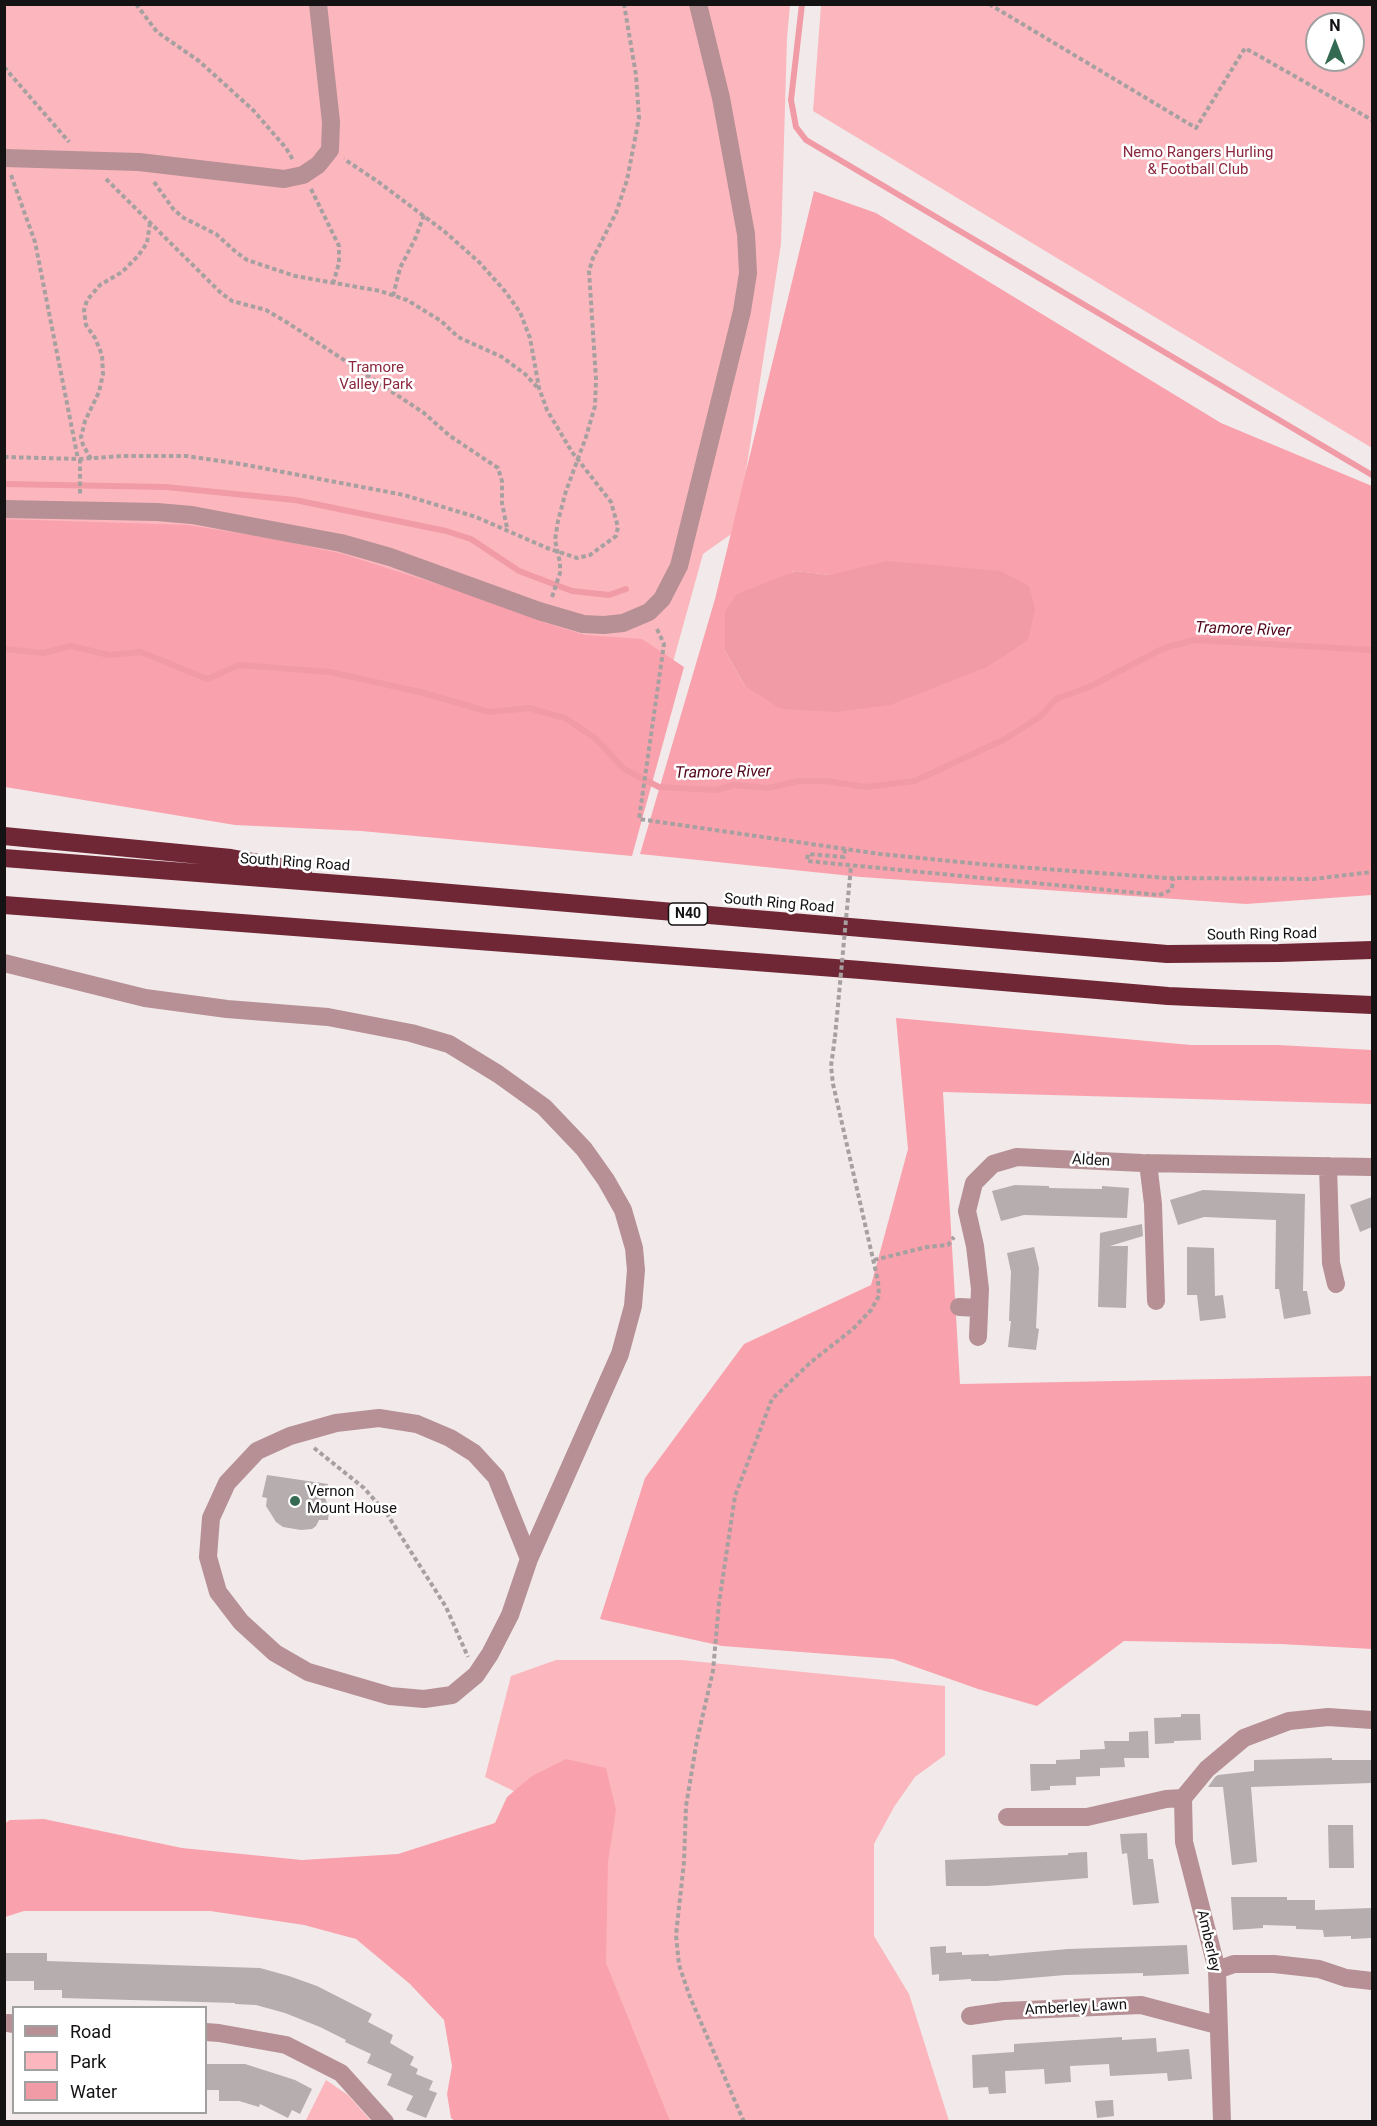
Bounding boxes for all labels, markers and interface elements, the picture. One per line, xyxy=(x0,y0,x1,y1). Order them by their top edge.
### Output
north arrow xyxy=(1305,12,1365,72)
text: N xyxy=(1329,16,1341,35)
park label: Nemo Rangers Hurling & Football Club xyxy=(1123,144,1273,179)
park label: Tramore Valley Park xyxy=(339,359,413,394)
water label: Tramore River xyxy=(1195,619,1291,641)
water label: Tramore River xyxy=(675,763,771,783)
street label: South Ring Road xyxy=(239,850,351,876)
street label: South Ring Road xyxy=(723,890,835,918)
road number: N40 xyxy=(668,903,708,925)
street label: South Ring Road xyxy=(1207,925,1317,945)
street label: Alden xyxy=(1071,1151,1111,1171)
place label: Vernon Mount House xyxy=(307,1483,397,1518)
marker: Vernon Mount House xyxy=(288,1494,302,1508)
street label: Amberley xyxy=(1192,1908,1224,1974)
street label: Amberley Lawn xyxy=(1024,1996,1128,2020)
legend xyxy=(12,2006,207,2114)
text: Road xyxy=(70,2021,111,2042)
text: Park xyxy=(70,2051,106,2072)
text: Water xyxy=(70,2081,117,2102)

